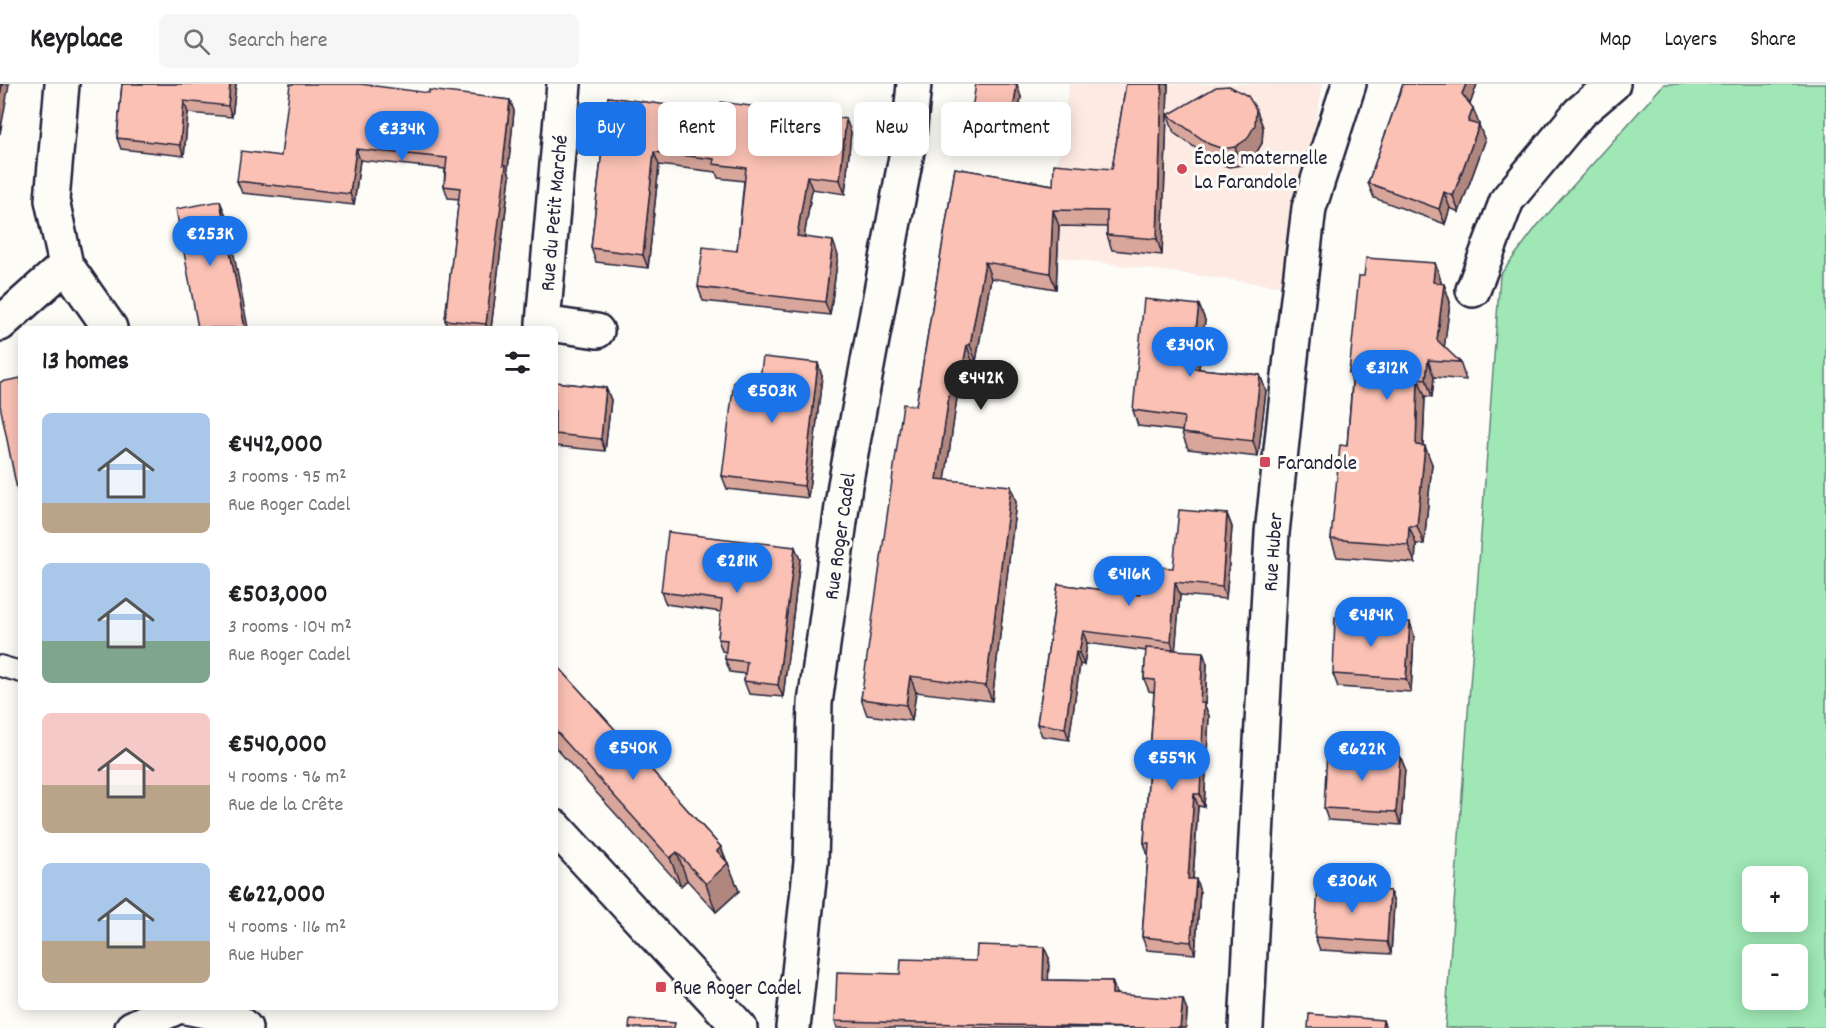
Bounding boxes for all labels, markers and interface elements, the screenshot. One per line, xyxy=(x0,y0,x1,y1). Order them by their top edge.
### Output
search box xyxy=(159,14,579,68)
text: Keyplace xyxy=(30,21,123,61)
icon: search xyxy=(180,25,213,58)
text: Search here xyxy=(228,26,327,57)
text: Map xyxy=(1600,26,1631,56)
text: Layers xyxy=(1664,26,1717,56)
text: Share xyxy=(1750,26,1796,56)
chip: Buy xyxy=(576,102,646,156)
chip: Rent xyxy=(658,102,736,156)
chip: Filters xyxy=(748,102,842,156)
chip: New xyxy=(854,102,929,156)
chip: Apartment xyxy=(941,102,1071,156)
pin: €334K xyxy=(360,111,444,162)
text: €334K xyxy=(379,116,425,144)
street label: Rue du Petit Marché xyxy=(534,134,578,293)
place label: École maternelle La Farandole xyxy=(1194,145,1328,199)
marker: École maternelle La Farandole xyxy=(1175,162,1189,176)
pin: €253K xyxy=(168,216,252,267)
text: €253K xyxy=(186,221,234,249)
pin: €340K xyxy=(1148,327,1232,378)
text: €340K xyxy=(1166,332,1214,360)
text: 13 homes xyxy=(42,344,129,381)
icon: filters xyxy=(501,346,534,379)
pin: €312K xyxy=(1345,350,1429,401)
text: €312K xyxy=(1366,355,1408,383)
pin: €442K xyxy=(939,360,1023,411)
text: €442K xyxy=(958,365,1004,393)
pin: €503K xyxy=(730,373,814,424)
text: €503K xyxy=(747,378,797,406)
text: €442,000 xyxy=(228,427,323,464)
icon: home xyxy=(90,437,162,509)
place label: Farandole xyxy=(1277,450,1357,480)
marker: Farandole xyxy=(1258,455,1272,469)
text: 3 rooms · 95 m² xyxy=(228,464,347,492)
street label: Rue Roger Cadel xyxy=(818,471,866,602)
text: Rue Roger Cadel xyxy=(228,492,350,520)
street label: Rue Huber xyxy=(1257,511,1293,593)
pin: €281K xyxy=(695,543,779,594)
text: €281K xyxy=(716,548,758,576)
pin: €416K xyxy=(1087,556,1171,607)
text: €416K xyxy=(1108,561,1150,589)
text: €503,000 xyxy=(228,577,328,614)
icon: home xyxy=(90,587,162,659)
pin: €484K xyxy=(1329,597,1413,648)
text: €484K xyxy=(1348,602,1394,630)
text: 3 rooms · 104 m² xyxy=(228,614,352,642)
text: Rue Roger Cadel xyxy=(228,642,350,670)
text: €540,000 xyxy=(228,727,327,764)
pin: €540K xyxy=(591,730,675,781)
pin: €622K xyxy=(1320,731,1404,782)
text: €540K xyxy=(609,735,657,763)
text: €622K xyxy=(1338,736,1386,764)
icon: home xyxy=(90,737,162,809)
pin: €559K xyxy=(1130,740,1214,791)
text: €559K xyxy=(1148,745,1196,773)
text: 4 rooms · 96 m² xyxy=(228,764,347,792)
text: Rue de la Crête xyxy=(228,792,343,820)
pin: €306K xyxy=(1310,863,1394,914)
map controls xyxy=(1742,866,1808,1010)
button: + xyxy=(1742,866,1808,932)
text: €306K xyxy=(1327,868,1377,896)
text: €622,000 xyxy=(228,877,325,914)
icon: home xyxy=(90,887,162,959)
text: 4 rooms · 116 m² xyxy=(228,914,346,942)
text: Rue Huber xyxy=(228,942,303,970)
button: − xyxy=(1742,944,1808,1010)
place label: Rue Roger Cadel xyxy=(673,975,801,1005)
marker: Rue Roger Cadel xyxy=(654,980,668,994)

